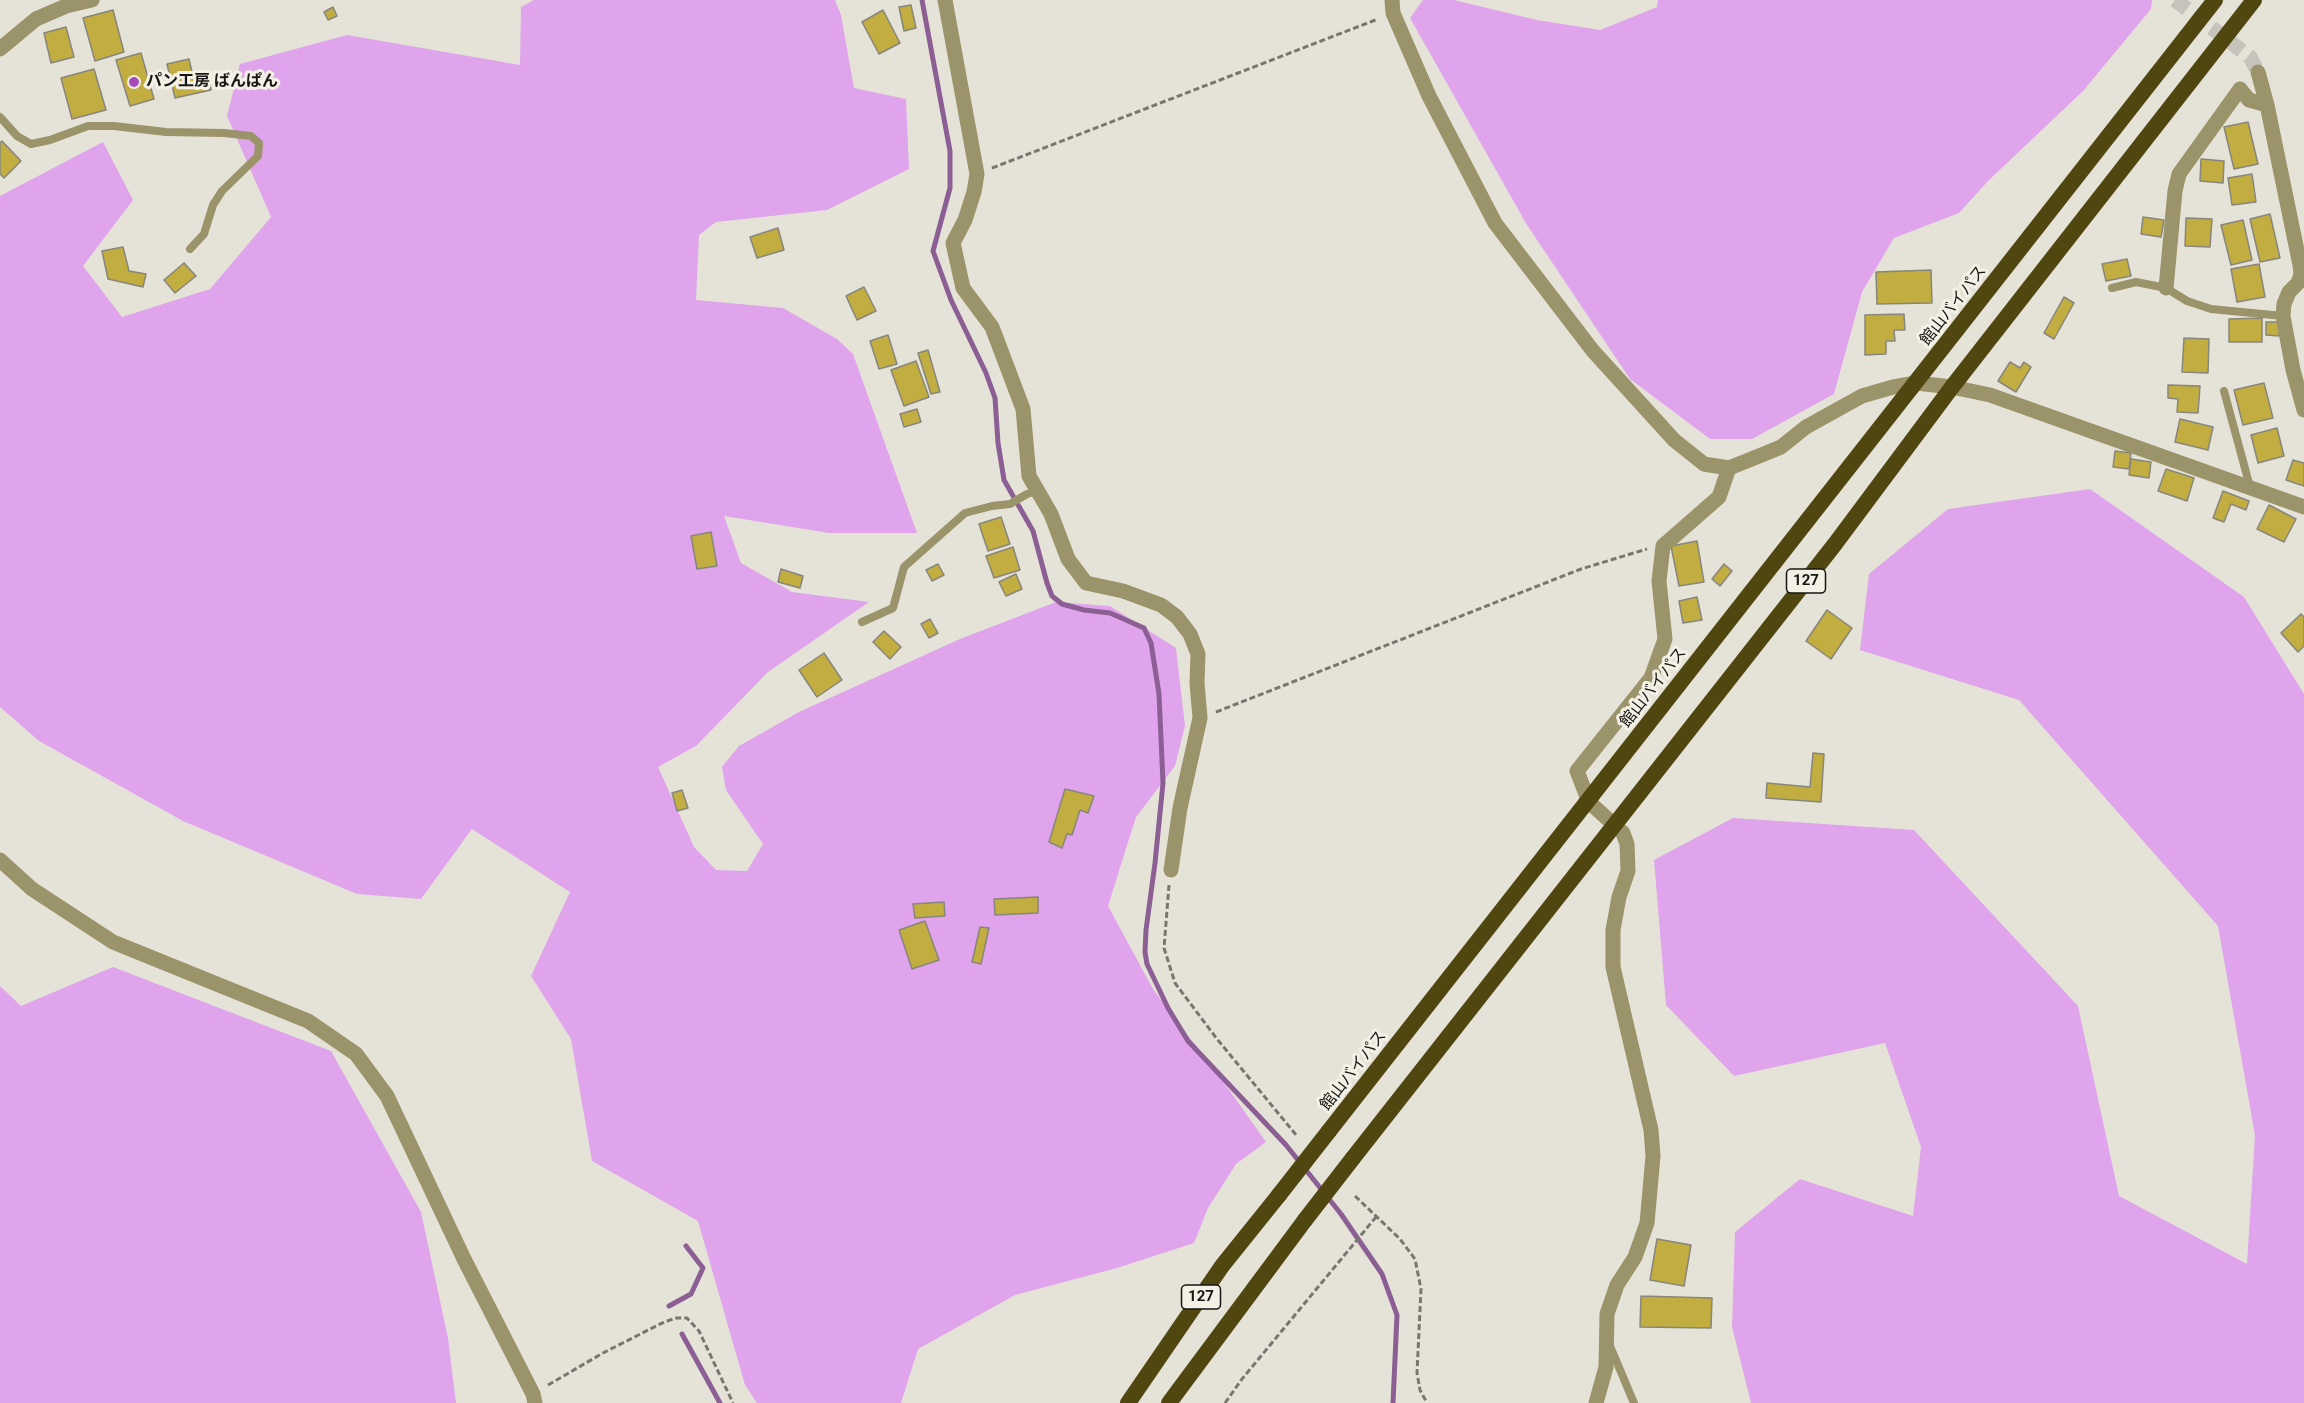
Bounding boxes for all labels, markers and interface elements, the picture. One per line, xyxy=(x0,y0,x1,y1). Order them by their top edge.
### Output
place label: パン工房 ばんぱん xyxy=(146,72,278,92)
marker: パン工房 ばんぱん xyxy=(127,75,141,89)
street label: 館山バイパス xyxy=(1917,262,1991,350)
road number: 127 xyxy=(1786,569,1826,593)
street label: 館山バイパス xyxy=(1617,644,1691,732)
street label: 館山バイパス xyxy=(1317,1027,1391,1115)
road number: 127 xyxy=(1182,1285,1220,1309)

